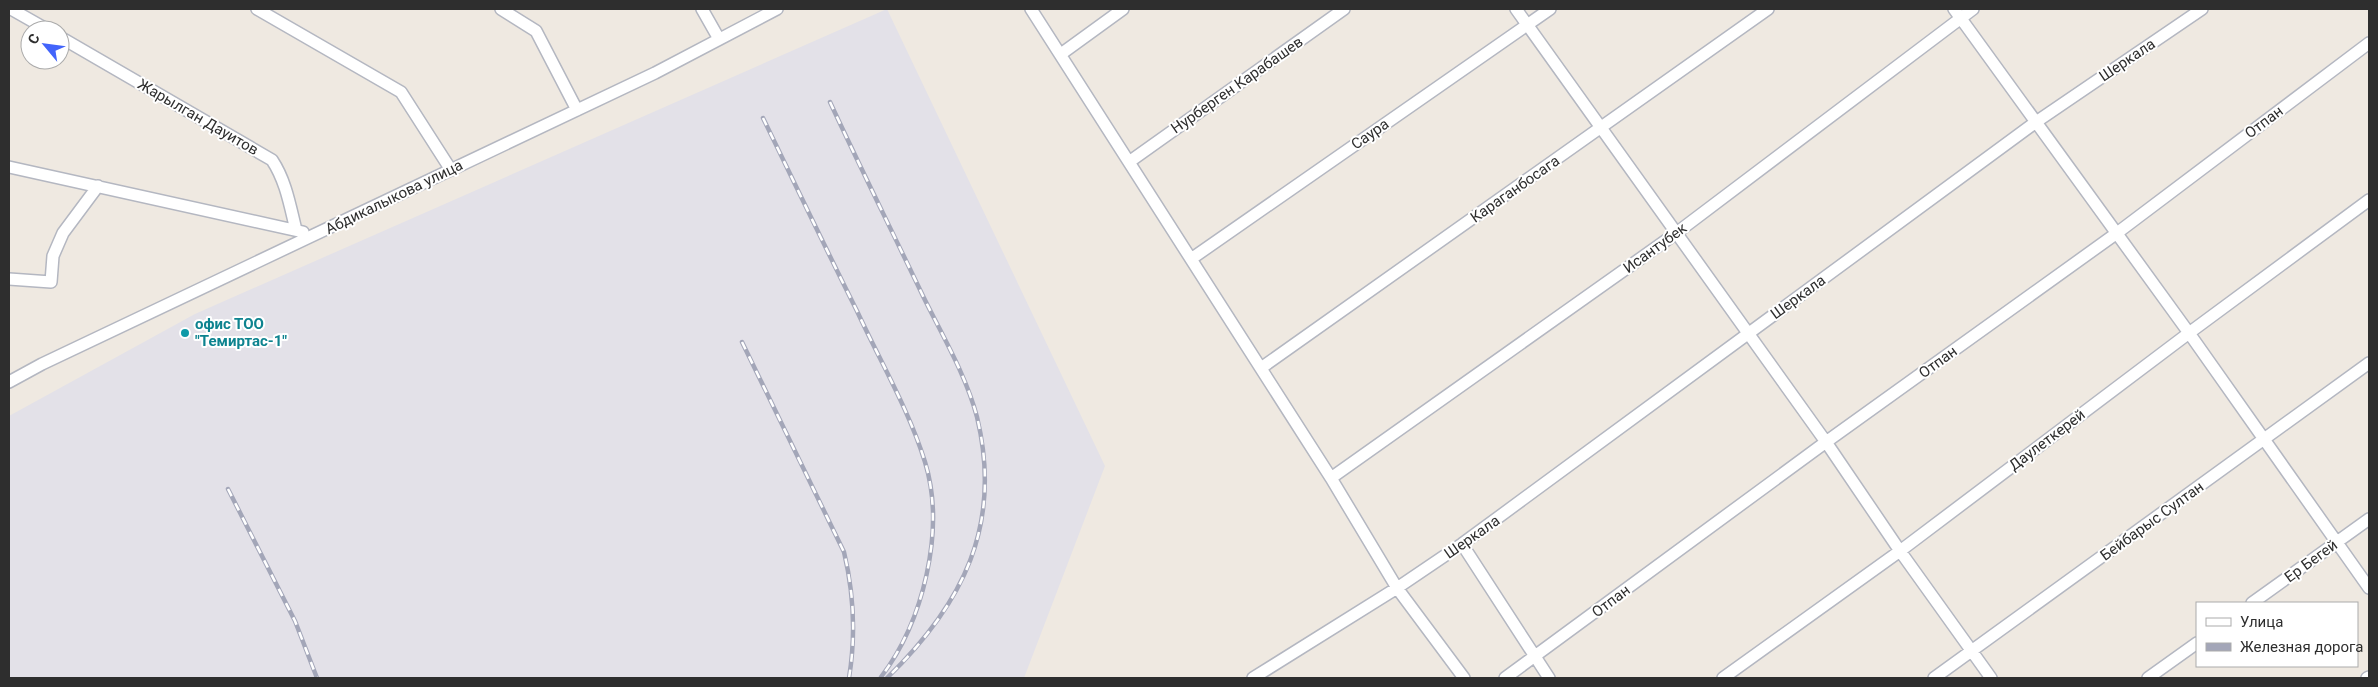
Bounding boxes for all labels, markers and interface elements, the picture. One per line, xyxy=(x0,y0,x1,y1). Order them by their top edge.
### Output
north arrow xyxy=(20,20,70,70)
text: С xyxy=(24,31,43,47)
street label: Нурберген Карабашев xyxy=(1168,33,1306,137)
street label: Шеркала xyxy=(2096,35,2158,85)
street label: Жарылган Дауитов xyxy=(134,75,262,159)
street label: Отпан xyxy=(2241,102,2287,142)
street label: Саура xyxy=(1348,115,1392,153)
street label: Караганбосага xyxy=(1467,152,1563,226)
street label: Абдикалыкова улица xyxy=(322,156,466,238)
street label: Исантубек xyxy=(1620,219,1690,277)
street label: Шеркала xyxy=(1767,271,1829,323)
place label: офис ТОО "Темиртас-1" xyxy=(195,315,287,350)
marker: офис ТОО "Темиртас-1" xyxy=(179,327,191,339)
street label: Отпан xyxy=(1915,342,1961,382)
street label: Даулеткерей xyxy=(2005,405,2089,475)
street label: Бейбарыс Султан xyxy=(2097,477,2207,565)
street label: Шеркала xyxy=(1441,511,1503,563)
street label: Ер Бегей xyxy=(2281,536,2341,586)
street label: Отпан xyxy=(1588,581,1634,621)
legend xyxy=(2196,602,2358,667)
text: Улица xyxy=(2240,613,2283,631)
text: Железная дорога xyxy=(2240,638,2363,656)

